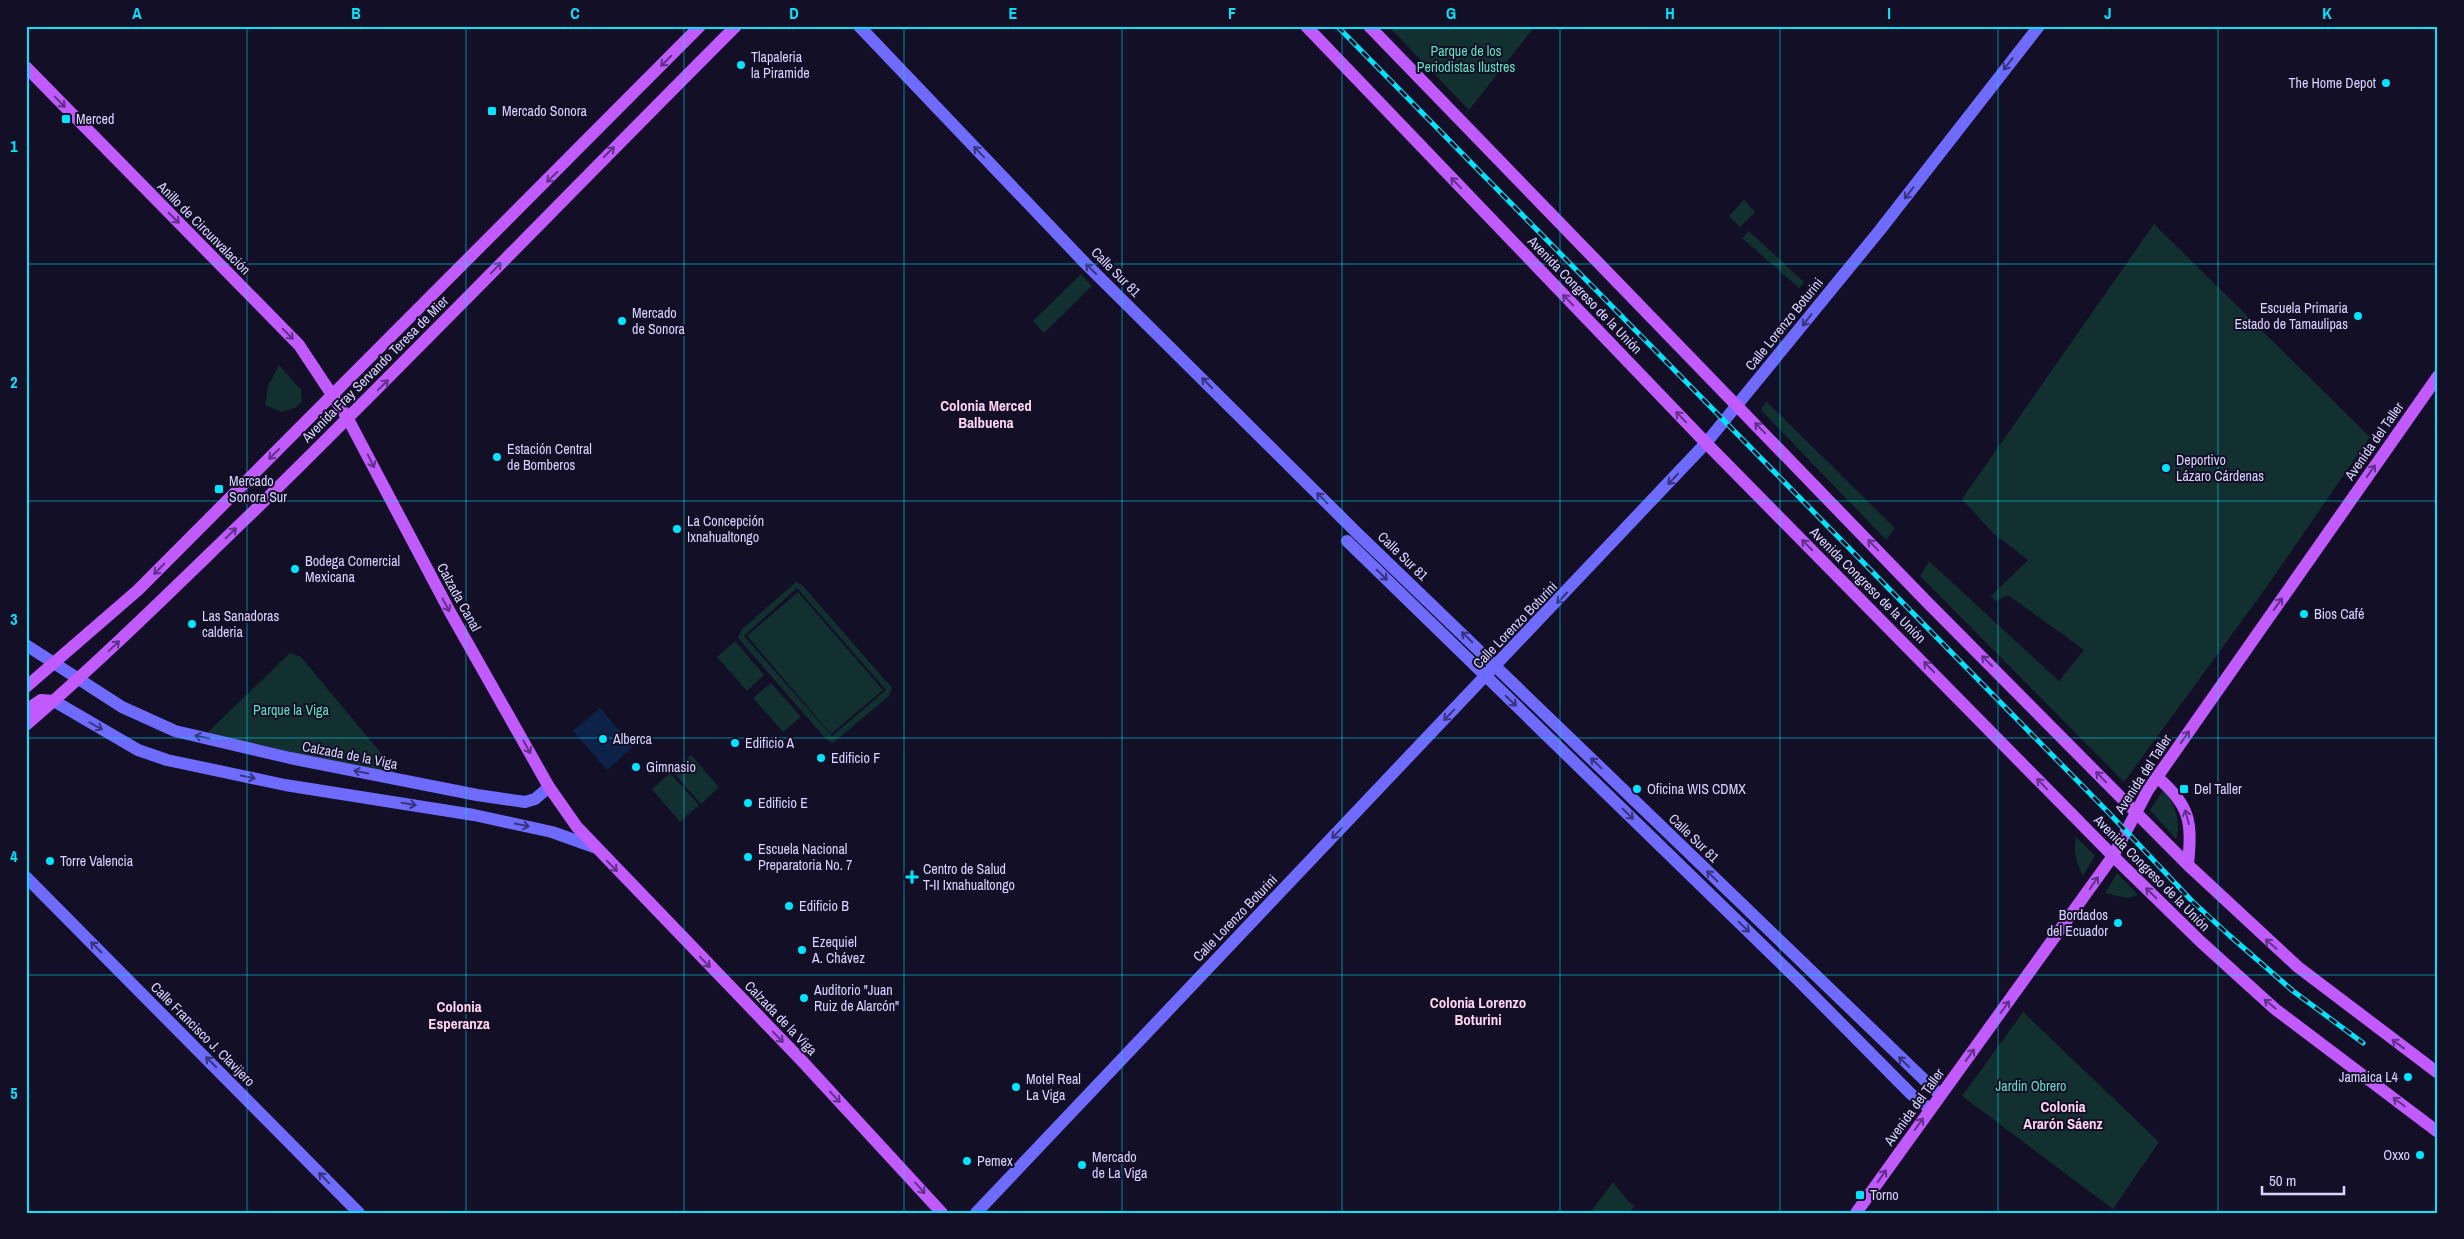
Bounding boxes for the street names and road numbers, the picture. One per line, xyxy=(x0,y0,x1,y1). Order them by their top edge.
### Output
street label: Anillo de Circunvalación xyxy=(153,177,254,278)
street label: Avenida Congreso de la Unión xyxy=(1523,232,1646,358)
street label: Calle Sur 81 xyxy=(1087,243,1145,301)
street label: Calle Lorenzo Boturini xyxy=(1741,274,1827,374)
street label: Avenida Fray Servando Teresa de Mier xyxy=(297,292,452,447)
street label: Avenida del Taller xyxy=(2340,398,2408,484)
street label: Avenida Congreso de la Unión xyxy=(1805,522,1930,647)
street label: Calle Sur 81 xyxy=(1374,528,1432,585)
street label: Calzada Canal xyxy=(433,560,485,634)
street label: Calle Lorenzo Boturini xyxy=(1469,578,1561,672)
street label: Avenida del Taller xyxy=(2110,731,2175,818)
street label: Calzada de la Viga xyxy=(301,737,400,773)
street label: Calle Sur 81 xyxy=(1665,810,1723,867)
street label: Avenida Congreso de la Unión xyxy=(2089,810,2214,935)
street label: Calle Lorenzo Boturini xyxy=(1189,871,1281,965)
street label: Calzada de la Viga xyxy=(741,977,822,1060)
street label: Calle Francisco J. Clavijero xyxy=(147,978,259,1090)
street label: Avenida del Taller xyxy=(1879,1065,1948,1150)

